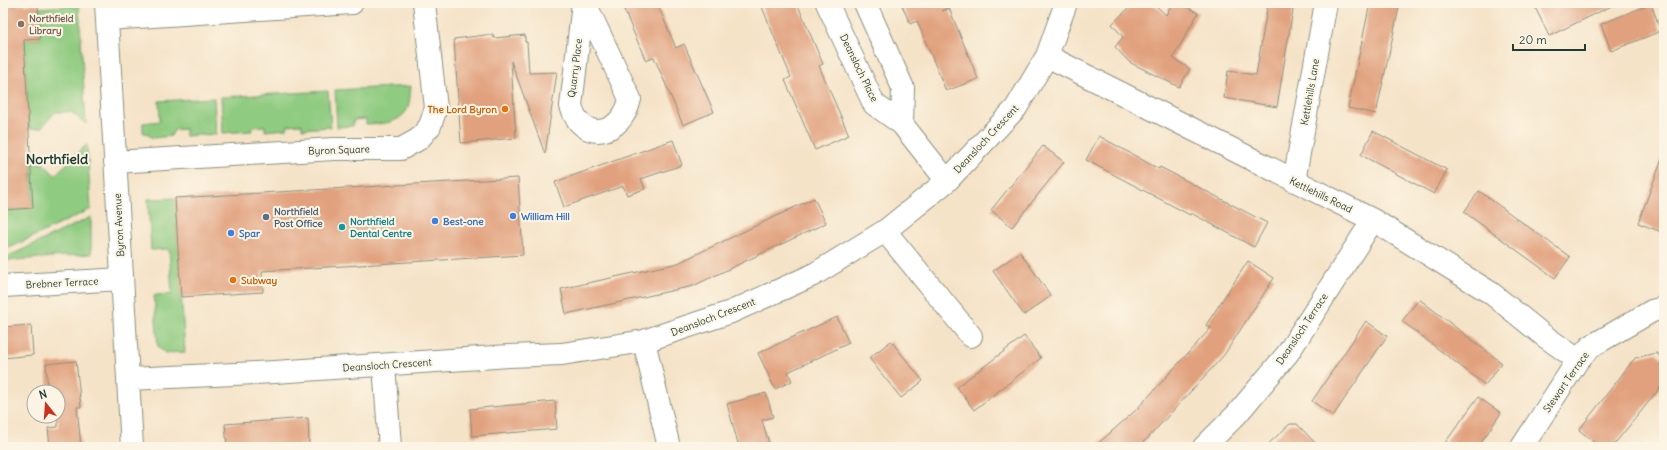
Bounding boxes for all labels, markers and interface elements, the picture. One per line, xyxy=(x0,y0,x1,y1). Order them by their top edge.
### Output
place label: Northfield Library xyxy=(29,12,74,37)
marker: Northfield Library xyxy=(16,19,26,29)
scale bar xyxy=(1513,26,1585,52)
street label: Deansloch Place xyxy=(837,32,881,104)
text: 20 m xyxy=(1519,32,1547,47)
street label: Quarry Place xyxy=(565,38,585,98)
street label: Kettlehills Lane xyxy=(1298,58,1322,126)
street label: Deansloch Crescent xyxy=(951,101,1022,176)
place label: The Lord Byron xyxy=(427,103,497,116)
marker: The Lord Byron xyxy=(500,104,510,114)
street label: Byron Square xyxy=(308,142,370,158)
district label: Northfield xyxy=(26,150,89,168)
street label: Kettlehills Road xyxy=(1287,174,1355,216)
street label: Byron Avenue xyxy=(111,193,127,257)
place label: Northfield Post Office xyxy=(274,205,323,230)
place label: William Hill xyxy=(521,210,570,223)
marker: William Hill xyxy=(508,211,518,221)
marker: Northfield Post Office xyxy=(261,212,271,222)
place label: Northfield Dental Centre xyxy=(350,215,412,240)
place label: Best-one xyxy=(443,215,484,228)
marker: Best-one xyxy=(430,216,440,226)
marker: Northfield Dental Centre xyxy=(337,222,347,232)
place label: Spar xyxy=(239,227,261,240)
marker: Spar xyxy=(226,228,236,238)
place label: Subway xyxy=(241,274,277,287)
street label: Brebner Terrace xyxy=(25,275,99,291)
marker: Subway xyxy=(228,275,238,285)
street label: Deansloch Terrace xyxy=(1273,291,1331,367)
street label: Deansloch Crescent xyxy=(669,295,758,339)
street label: Stewart Terrace xyxy=(1540,349,1592,415)
street label: Deansloch Crescent xyxy=(342,355,433,375)
north arrow xyxy=(26,384,66,424)
text: N xyxy=(37,387,49,402)

